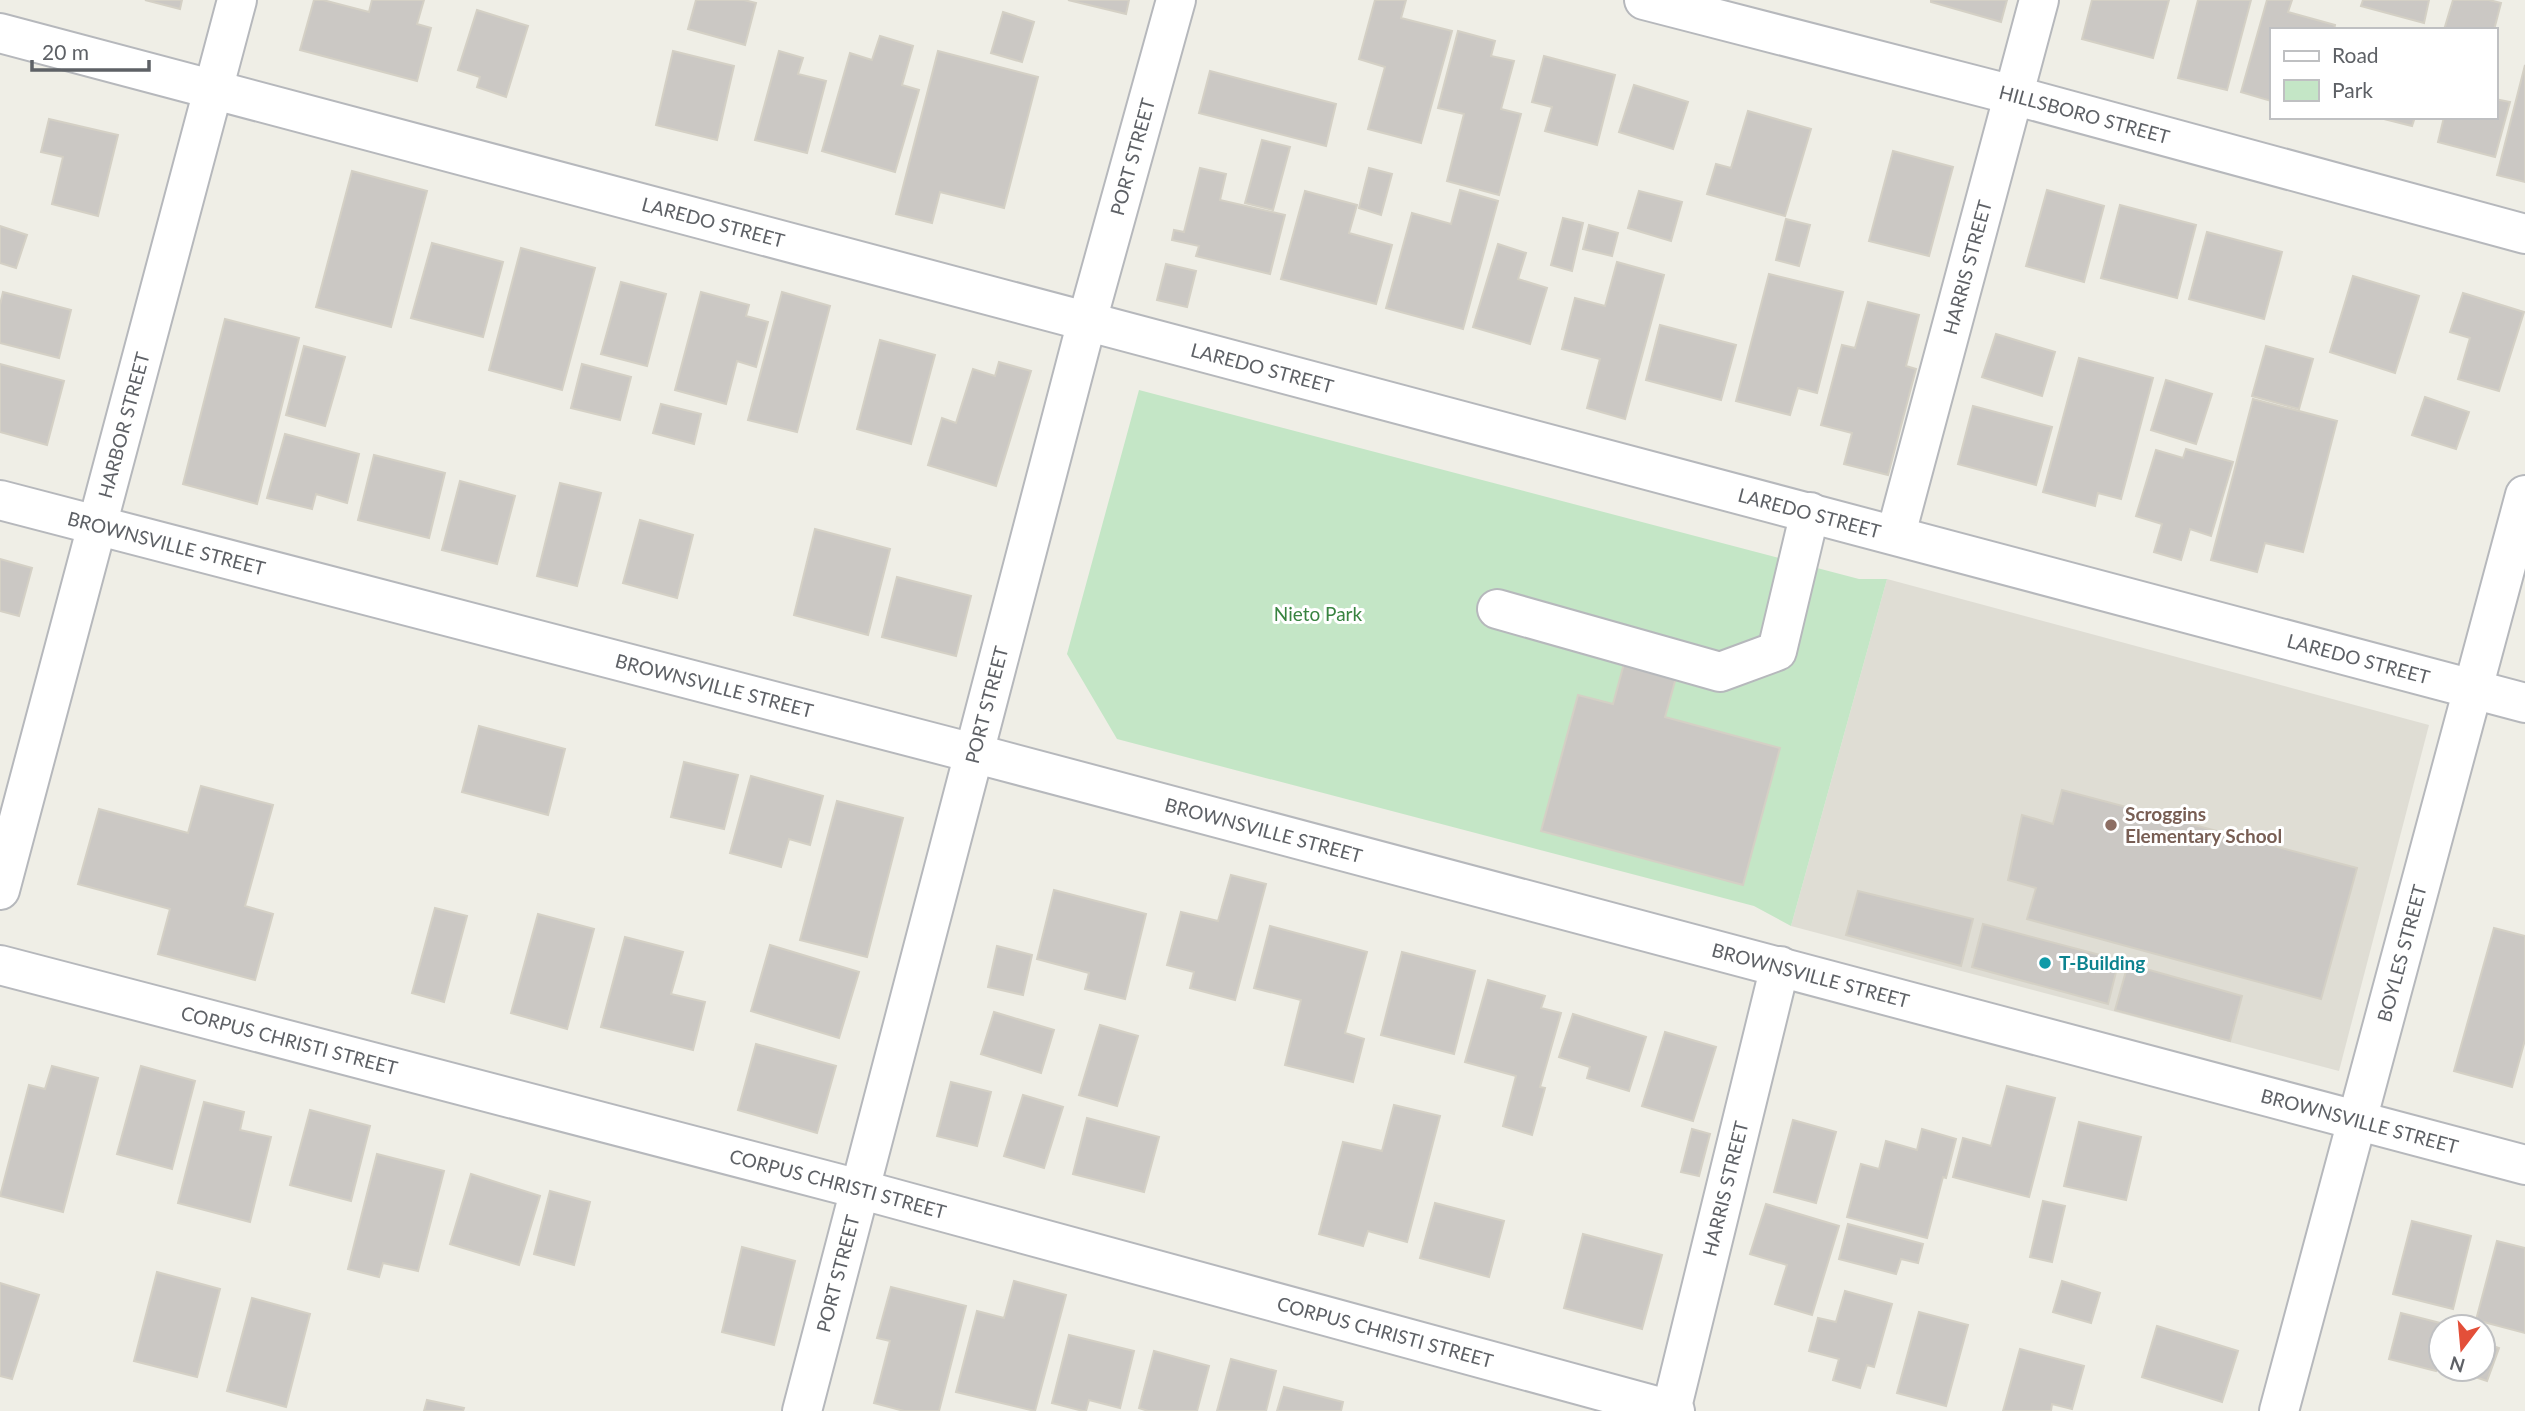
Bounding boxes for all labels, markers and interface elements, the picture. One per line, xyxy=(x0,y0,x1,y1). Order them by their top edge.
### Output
scale bar xyxy=(32,28,149,72)
legend xyxy=(2270,28,2497,119)
text: 20 m xyxy=(42,39,89,64)
text: Road xyxy=(2332,42,2379,67)
text: Park xyxy=(2332,77,2373,102)
street label: HILLSBORO STREET xyxy=(1997,80,2172,148)
street label: PORT STREET xyxy=(1105,96,1159,218)
street label: LAREDO STREET xyxy=(640,192,787,252)
street label: HARRIS STREET xyxy=(1938,197,1996,337)
street label: LAREDO STREET xyxy=(1189,338,1336,397)
street label: HARBOR STREET xyxy=(93,350,154,501)
street label: LAREDO STREET xyxy=(1736,483,1883,543)
street label: BROWNSVILLE STREET xyxy=(65,506,268,580)
park label: Nieto Park xyxy=(1274,602,1363,625)
street label: LAREDO STREET xyxy=(2285,628,2432,688)
street label: PORT STREET xyxy=(960,644,1013,766)
street label: BROWNSVILLE STREET xyxy=(613,648,816,722)
street label: BROWNSVILLE STREET xyxy=(1162,792,1365,867)
place label: Scroggins Elementary School xyxy=(2125,802,2282,847)
marker: Scroggins Elementary School xyxy=(2103,817,2119,833)
street label: BOYLES STREET xyxy=(2372,882,2431,1024)
street label: BROWNSVILLE STREET xyxy=(1709,938,1912,1012)
place label: T-Building xyxy=(2059,951,2145,974)
marker: T-Building xyxy=(2037,955,2053,971)
street label: CORPUS CHRISTI STREET xyxy=(179,1001,400,1079)
street label: BROWNSVILLE STREET xyxy=(2258,1083,2461,1158)
street label: HARRIS STREET xyxy=(1697,1119,1753,1258)
street label: CORPUS CHRISTI STREET xyxy=(727,1144,949,1223)
street label: PORT STREET xyxy=(811,1212,864,1335)
street label: CORPUS CHRISTI STREET xyxy=(1275,1291,1496,1372)
north arrow xyxy=(2427,1313,2497,1383)
text: N xyxy=(2447,1352,2467,1378)

